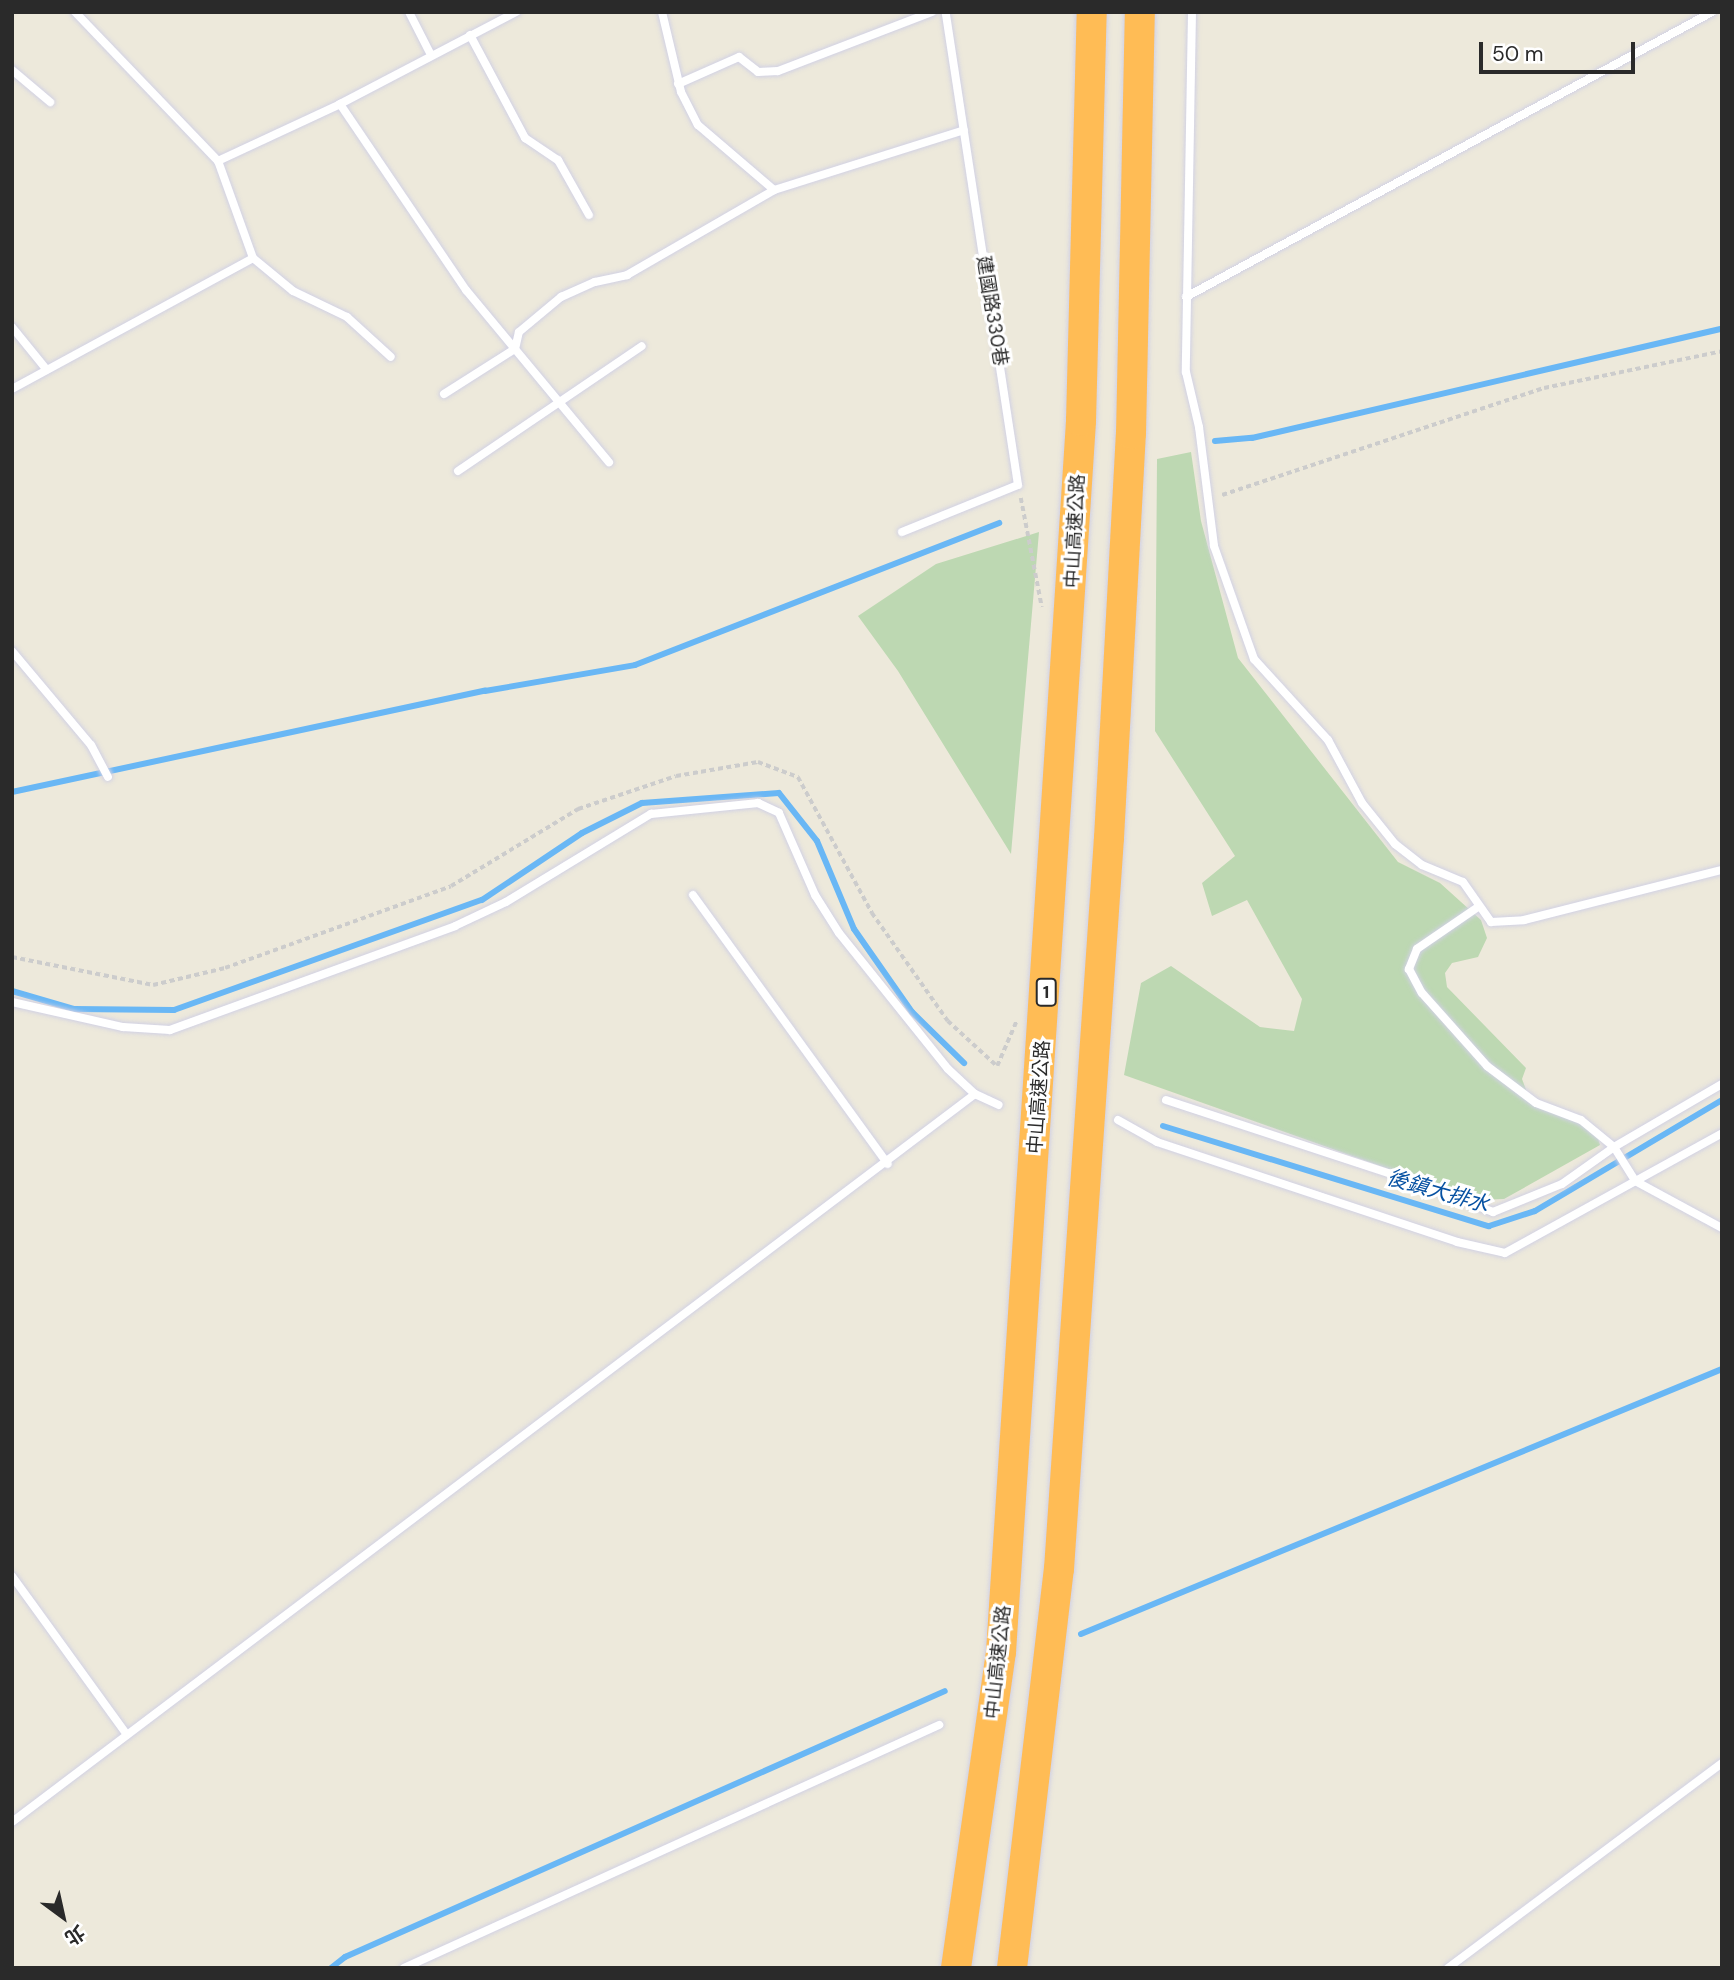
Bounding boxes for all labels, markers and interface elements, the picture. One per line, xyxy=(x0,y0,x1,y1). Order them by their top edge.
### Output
scale bar xyxy=(1482,28,1638,72)
text: 50 m xyxy=(1492,40,1543,68)
street label: 建國路330巷 xyxy=(972,254,1012,368)
street label: 中山高速公路 xyxy=(1061,473,1089,589)
road number: 1 xyxy=(1036,978,1056,1007)
street label: 中山高速公路 xyxy=(1024,1039,1054,1155)
water label: 後鎮大排水 xyxy=(1384,1164,1492,1218)
street label: 中山高速公路 xyxy=(981,1604,1015,1720)
north arrow xyxy=(28,1882,98,1952)
text: 北 xyxy=(60,1919,89,1951)

